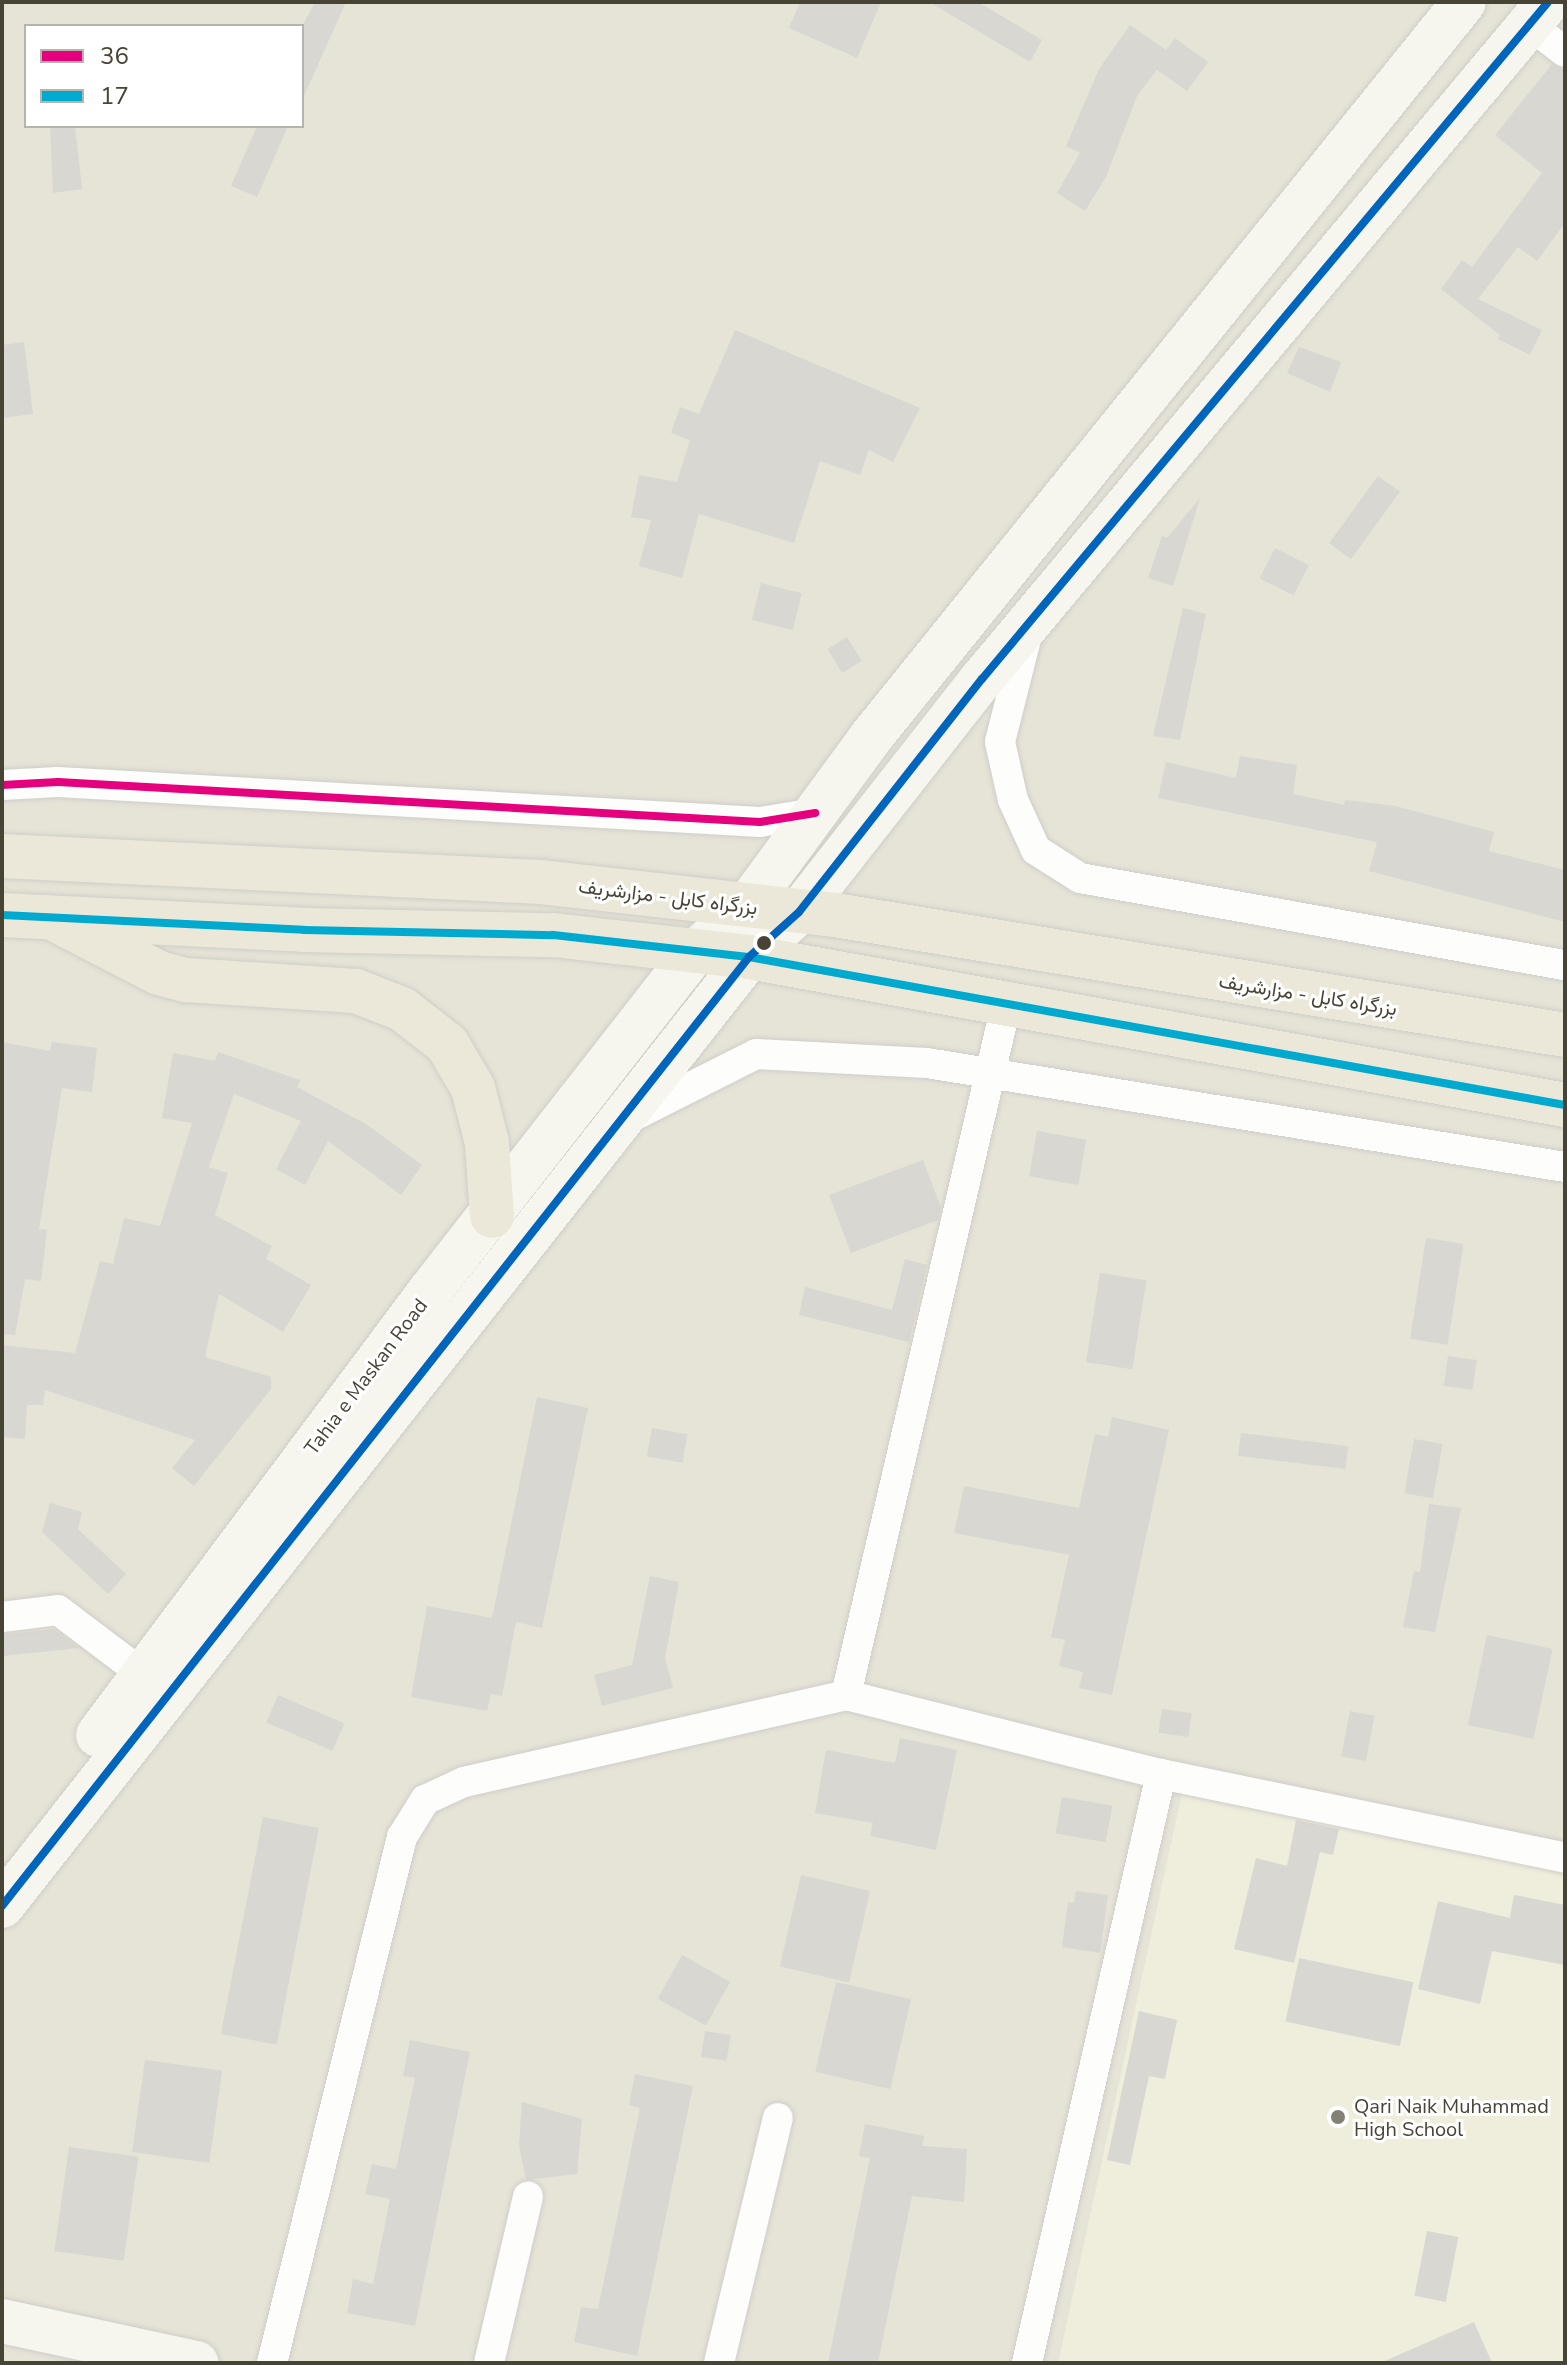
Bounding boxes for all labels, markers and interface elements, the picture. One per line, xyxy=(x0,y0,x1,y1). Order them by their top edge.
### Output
legend xyxy=(24,24,304,128)
text: 36 xyxy=(100,40,129,72)
text: 17 xyxy=(100,80,129,112)
street label: بزرگراه کابل - مزارشریف xyxy=(577,874,759,920)
unlabelled marker xyxy=(756,935,772,951)
street label: بزرگراه کابل - مزارشریف xyxy=(1217,969,1399,1021)
street label: Tahia e Maskan Road xyxy=(299,1294,433,1460)
place label: Qari Naik Muhammad High School xyxy=(1354,2094,1549,2141)
marker: Qari Naik Muhammad High School xyxy=(1329,2108,1347,2126)

